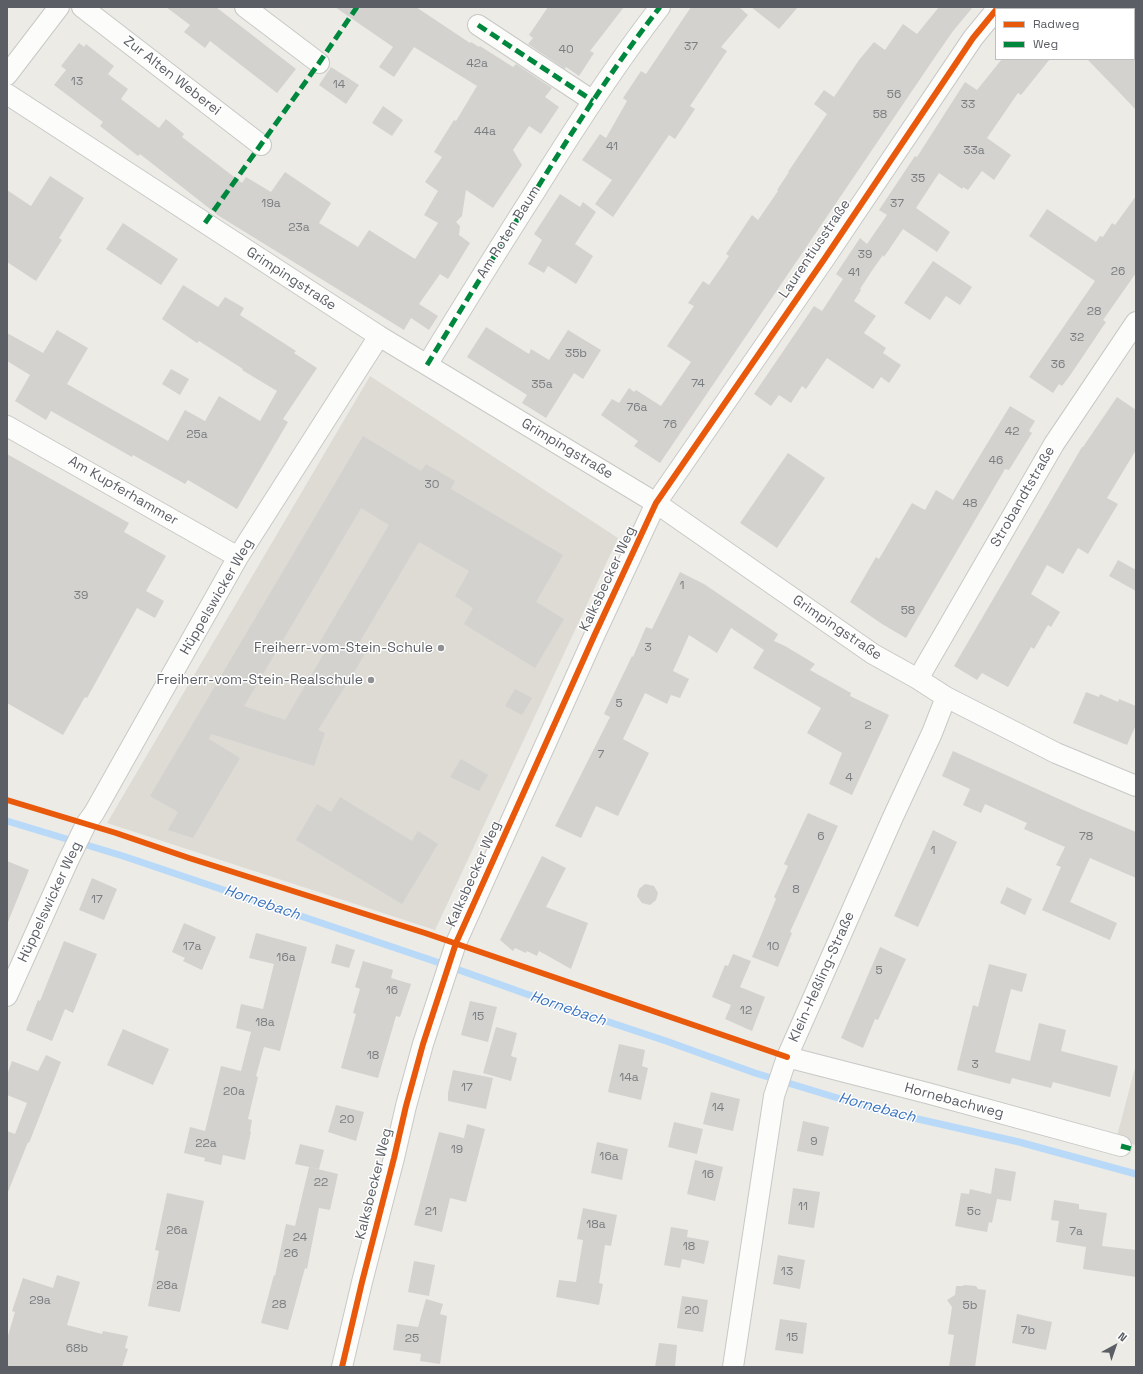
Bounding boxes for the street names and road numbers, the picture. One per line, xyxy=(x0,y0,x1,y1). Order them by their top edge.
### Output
street label: Zur Alten Weberei xyxy=(120,33,224,119)
street label: Am Roten Baum xyxy=(474,183,544,281)
street label: Laurentiusstraße xyxy=(776,196,854,302)
street label: Grimpingstraße xyxy=(243,244,339,314)
street label: Grimpingstraße xyxy=(518,415,616,483)
street label: Strobandtstraße xyxy=(987,444,1059,550)
street label: Am Kupferhammer xyxy=(65,453,181,529)
street label: Kalksbecker Weg xyxy=(576,524,640,634)
street label: Hüppelswicker Weg xyxy=(177,536,257,658)
street label: Grimpingstraße xyxy=(789,592,885,664)
street label: Kalksbecker Weg xyxy=(443,818,505,930)
street label: Hüppelswicker Weg xyxy=(15,839,85,965)
street label: Klein-Heßling-Straße xyxy=(786,909,858,1045)
street label: Hornebachweg xyxy=(903,1080,1005,1122)
street label: Kalksbecker Weg xyxy=(352,1127,396,1241)

